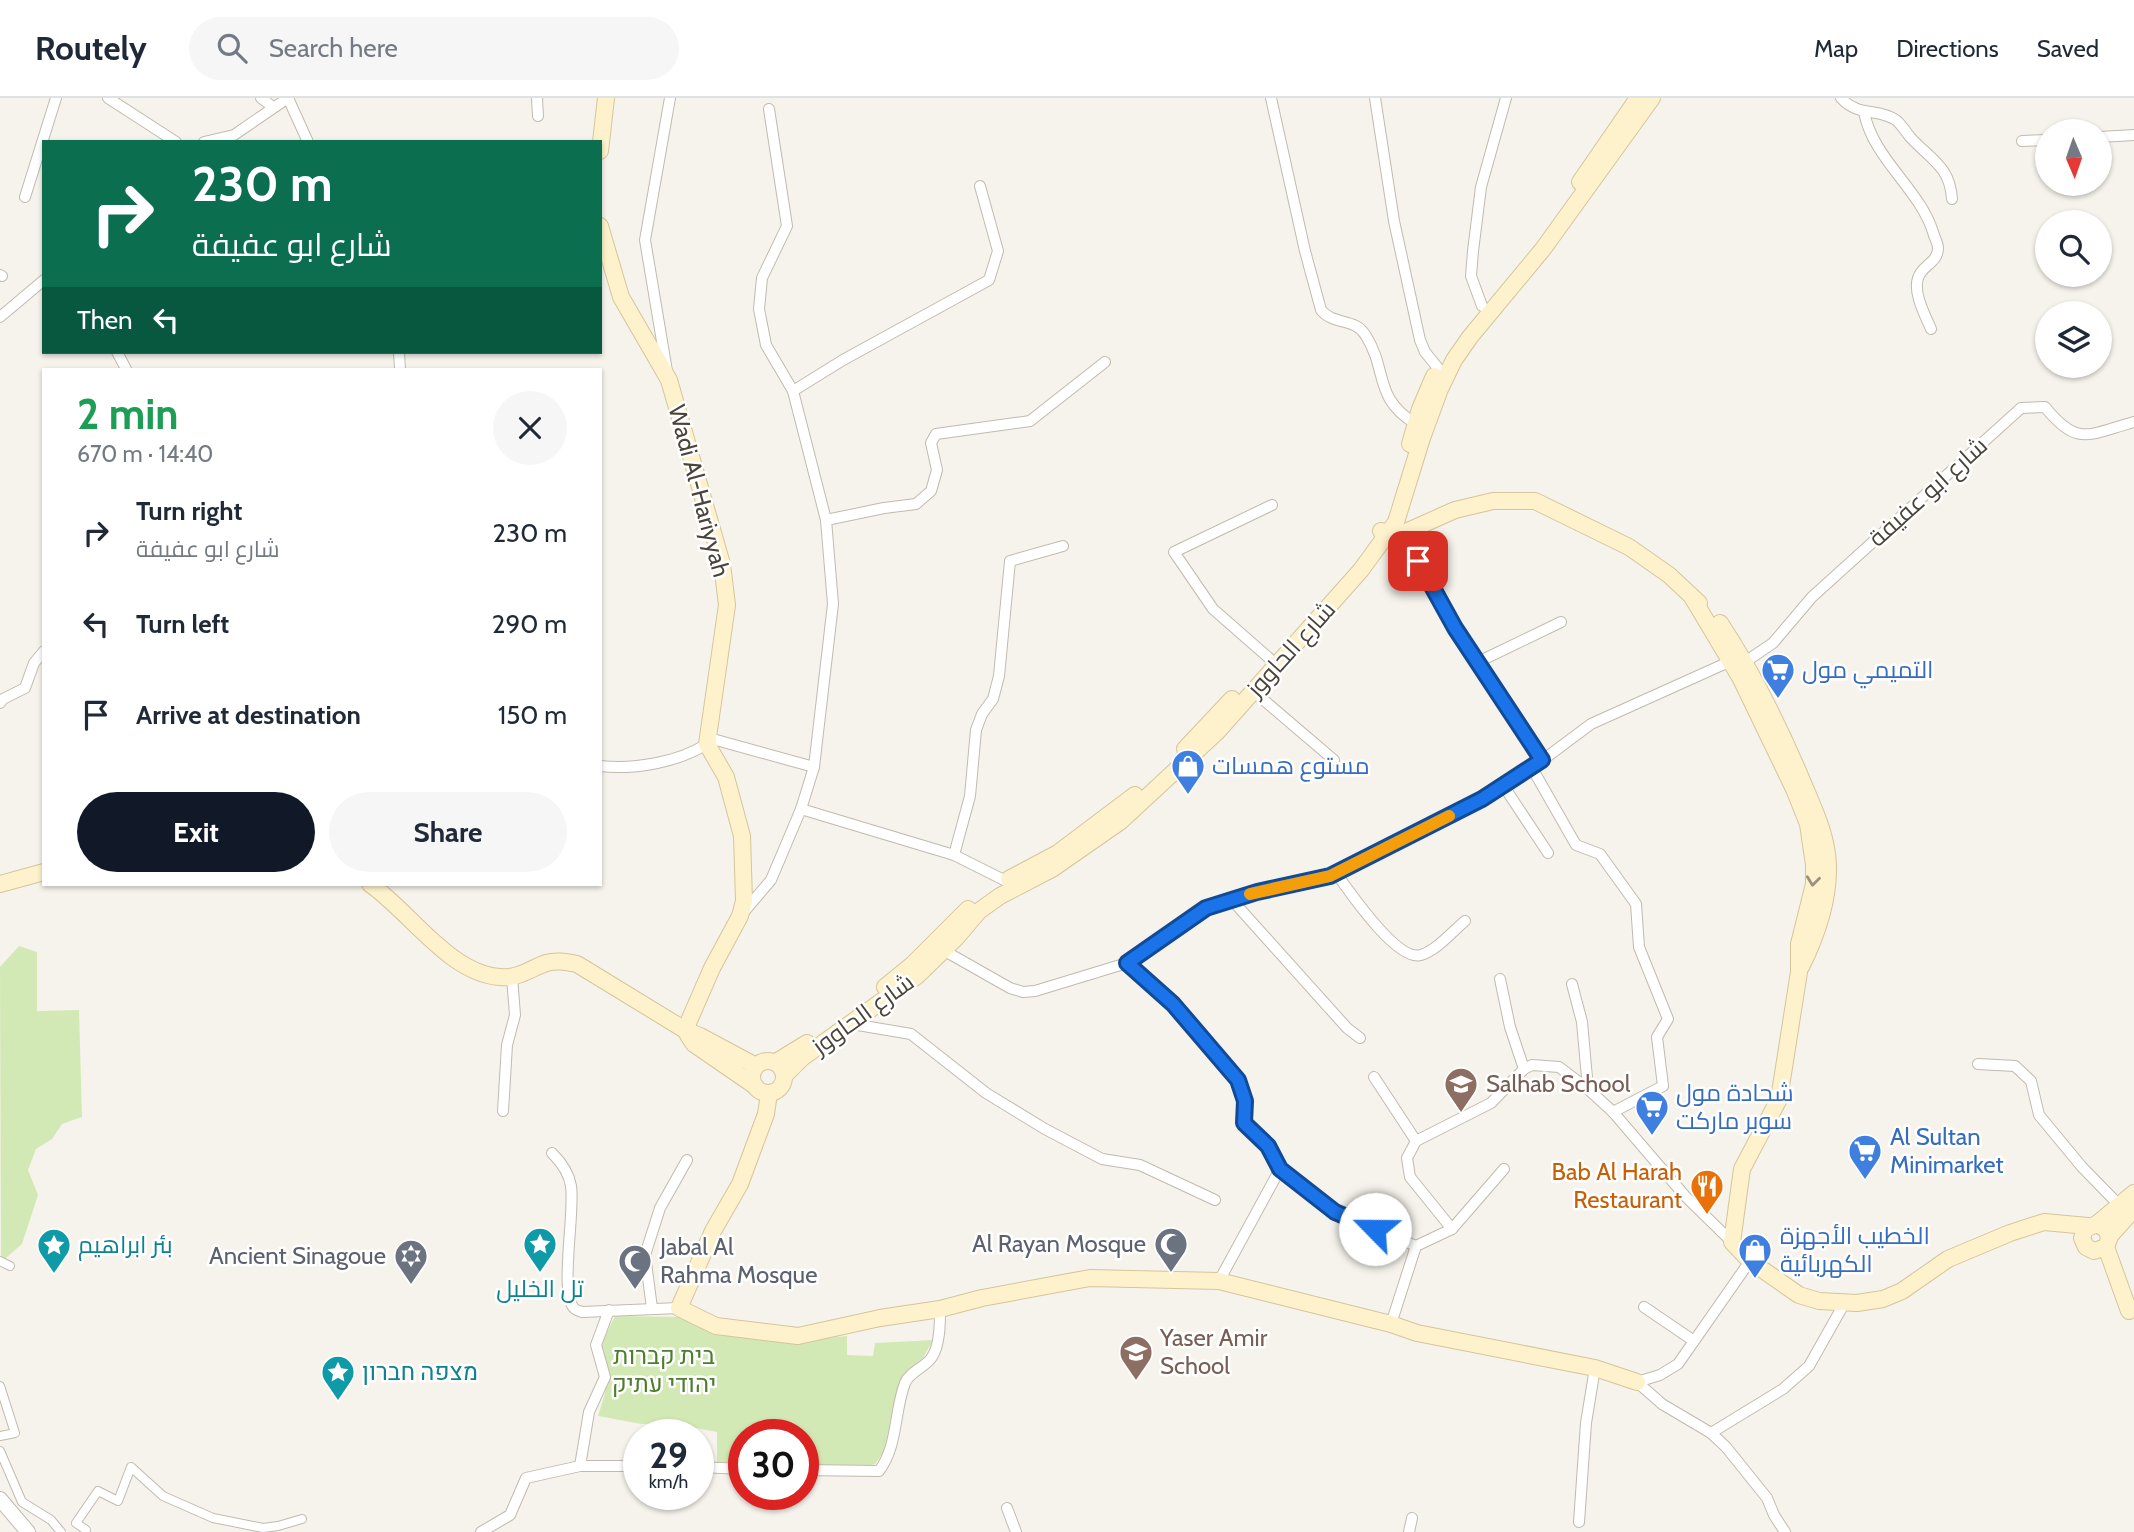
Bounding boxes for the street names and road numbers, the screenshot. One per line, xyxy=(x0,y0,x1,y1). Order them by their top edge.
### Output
street label: Wadi Al-Hariyyah xyxy=(663,402,736,580)
street label: شارع ابو عفيفة xyxy=(1862,431,1994,554)
street label: شارع الحاووز xyxy=(1239,595,1343,705)
street label: شارع الحاووز xyxy=(804,967,921,1063)

